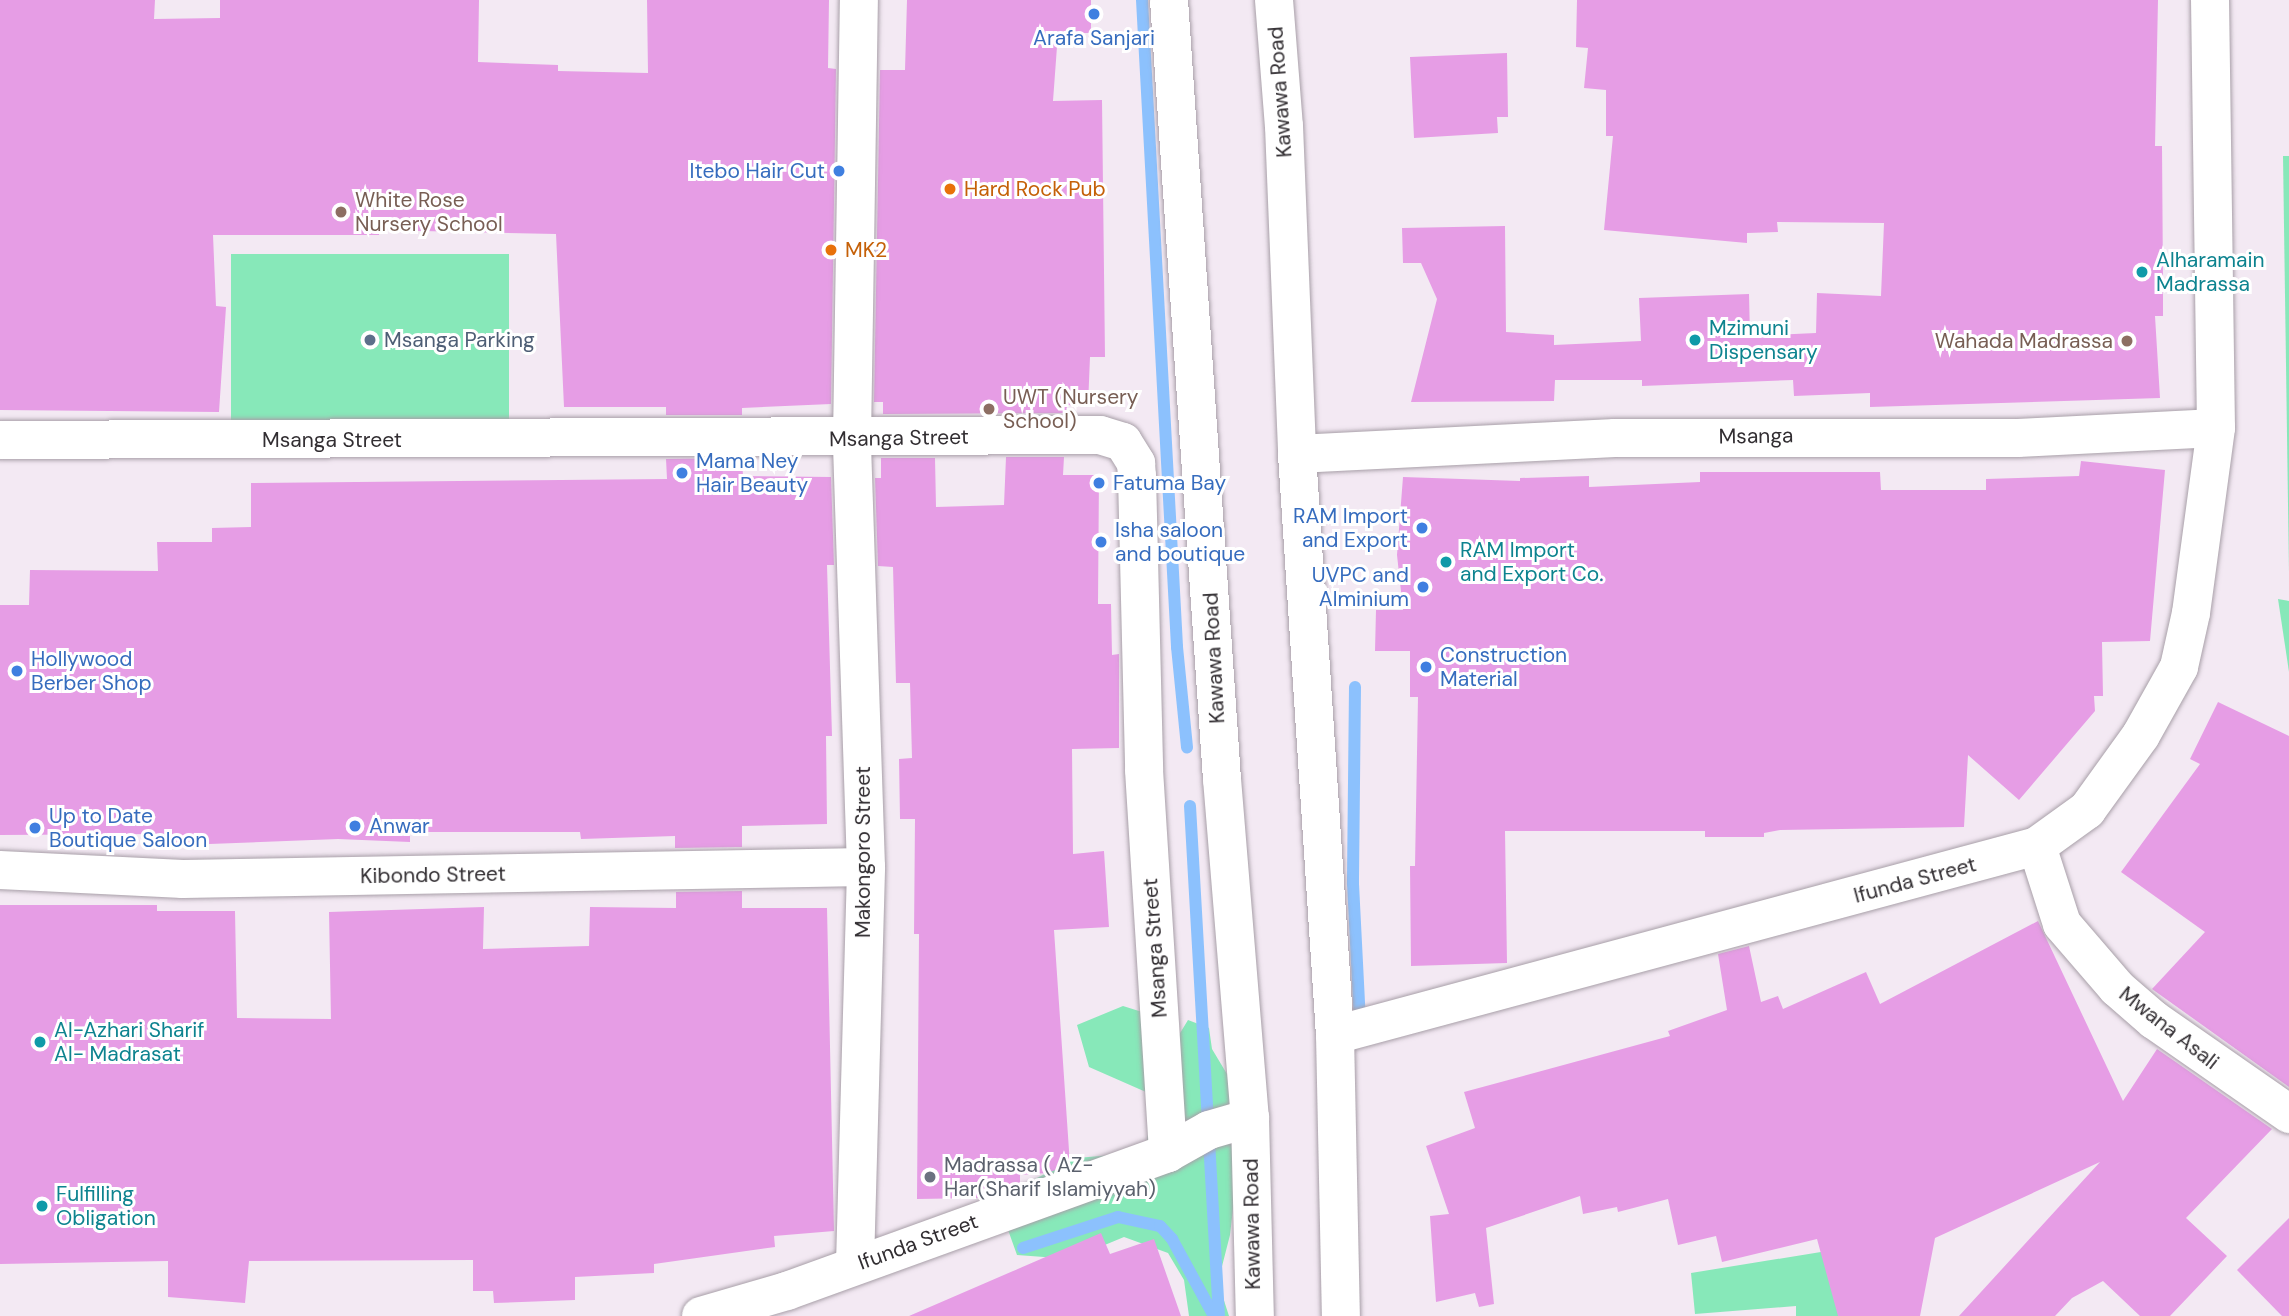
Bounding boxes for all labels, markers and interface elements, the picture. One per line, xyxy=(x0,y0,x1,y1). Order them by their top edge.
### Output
marker: Arafa Sanjari xyxy=(1086,6,1102,22)
place label: Arafa Sanjari xyxy=(1033,25,1155,51)
street label: Kawawa Road xyxy=(1263,26,1297,158)
place label: Itebo Hair Cut xyxy=(690,158,825,184)
marker: Itebo Hair Cut xyxy=(831,163,847,179)
place label: Hard Rock Pub xyxy=(964,176,1106,202)
marker: Hard Rock Pub xyxy=(942,181,958,197)
place label: White Rose Nursery School xyxy=(355,187,503,237)
marker: White Rose Nursery School xyxy=(333,204,349,220)
place label: MK2 xyxy=(845,237,887,263)
marker: MK2 xyxy=(823,242,839,258)
place label: Alharamain Madrassa xyxy=(2156,247,2265,297)
marker: Alharamain Madrassa xyxy=(2134,264,2150,280)
place label: Mzimuni Dispensary xyxy=(1709,315,1818,365)
place label: Msanga Parking xyxy=(384,327,535,353)
place label: Wahada Madrassa xyxy=(1935,328,2113,354)
marker: Msanga Parking xyxy=(362,332,378,348)
marker: Mzimuni Dispensary xyxy=(1687,332,1703,348)
marker: Wahada Madrassa xyxy=(2119,333,2135,349)
place label: UWT (Nursery School) xyxy=(1003,384,1139,434)
marker: UWT (Nursery School) xyxy=(981,401,997,417)
street label: Msanga xyxy=(1718,423,1794,449)
street label: Msanga Street xyxy=(829,424,969,452)
street label: Msanga Street xyxy=(262,427,402,453)
place label: Mama Ney Hair Beauty xyxy=(696,448,808,498)
marker: Mama Ney Hair Beauty xyxy=(674,465,690,481)
place label: Fatuma Bay xyxy=(1113,470,1226,496)
marker: Fatuma Bay xyxy=(1091,475,1107,491)
place label: RAM Import and Export xyxy=(1293,503,1408,553)
place label: Isha saloon and boutique xyxy=(1115,517,1245,567)
marker: RAM Import and Export xyxy=(1414,520,1430,536)
marker: Isha saloon and boutique xyxy=(1093,534,1109,550)
place label: RAM Import and Export Co. xyxy=(1460,537,1603,587)
marker: RAM Import and Export Co. xyxy=(1438,554,1454,570)
place label: UVPC and Alminium xyxy=(1312,562,1409,612)
marker: UVPC and Alminium xyxy=(1415,579,1431,595)
street label: Kawawa Road xyxy=(1198,592,1230,724)
place label: Construction Material xyxy=(1440,642,1567,692)
place label: Hollywood Berber Shop xyxy=(31,646,152,696)
marker: Construction Material xyxy=(1418,659,1434,675)
marker: Hollywood Berber Shop xyxy=(9,663,25,679)
street label: Makongoro Street xyxy=(850,766,876,938)
place label: Up to Date Boutique Saloon xyxy=(49,803,207,853)
place label: Anwar xyxy=(369,813,430,839)
marker: Anwar xyxy=(347,818,363,834)
marker: Up to Date Boutique Saloon xyxy=(27,820,43,836)
street label: Ifunda Street xyxy=(1851,852,1979,908)
street label: Kibondo Street xyxy=(360,861,506,889)
street label: Msanga Street xyxy=(1138,877,1172,1019)
street label: Mwana Asali xyxy=(2114,981,2224,1075)
place label: Al-Azhari Sharif Al- Madrasat xyxy=(54,1017,204,1067)
marker: Al-Azhari Sharif Al- Madrasat xyxy=(32,1034,48,1050)
place label: Madrassa ( AZ- Har(Sharif Islamiyyah) xyxy=(944,1152,1156,1202)
street label: Kawawa Road xyxy=(1238,1158,1266,1290)
marker: Madrassa ( AZ- Har(Sharif Islamiyyah) xyxy=(922,1169,938,1185)
place label: Fulfilling Obligation xyxy=(56,1181,156,1231)
marker: Fulfilling Obligation xyxy=(34,1198,50,1214)
street label: Ifunda Street xyxy=(855,1209,981,1275)

